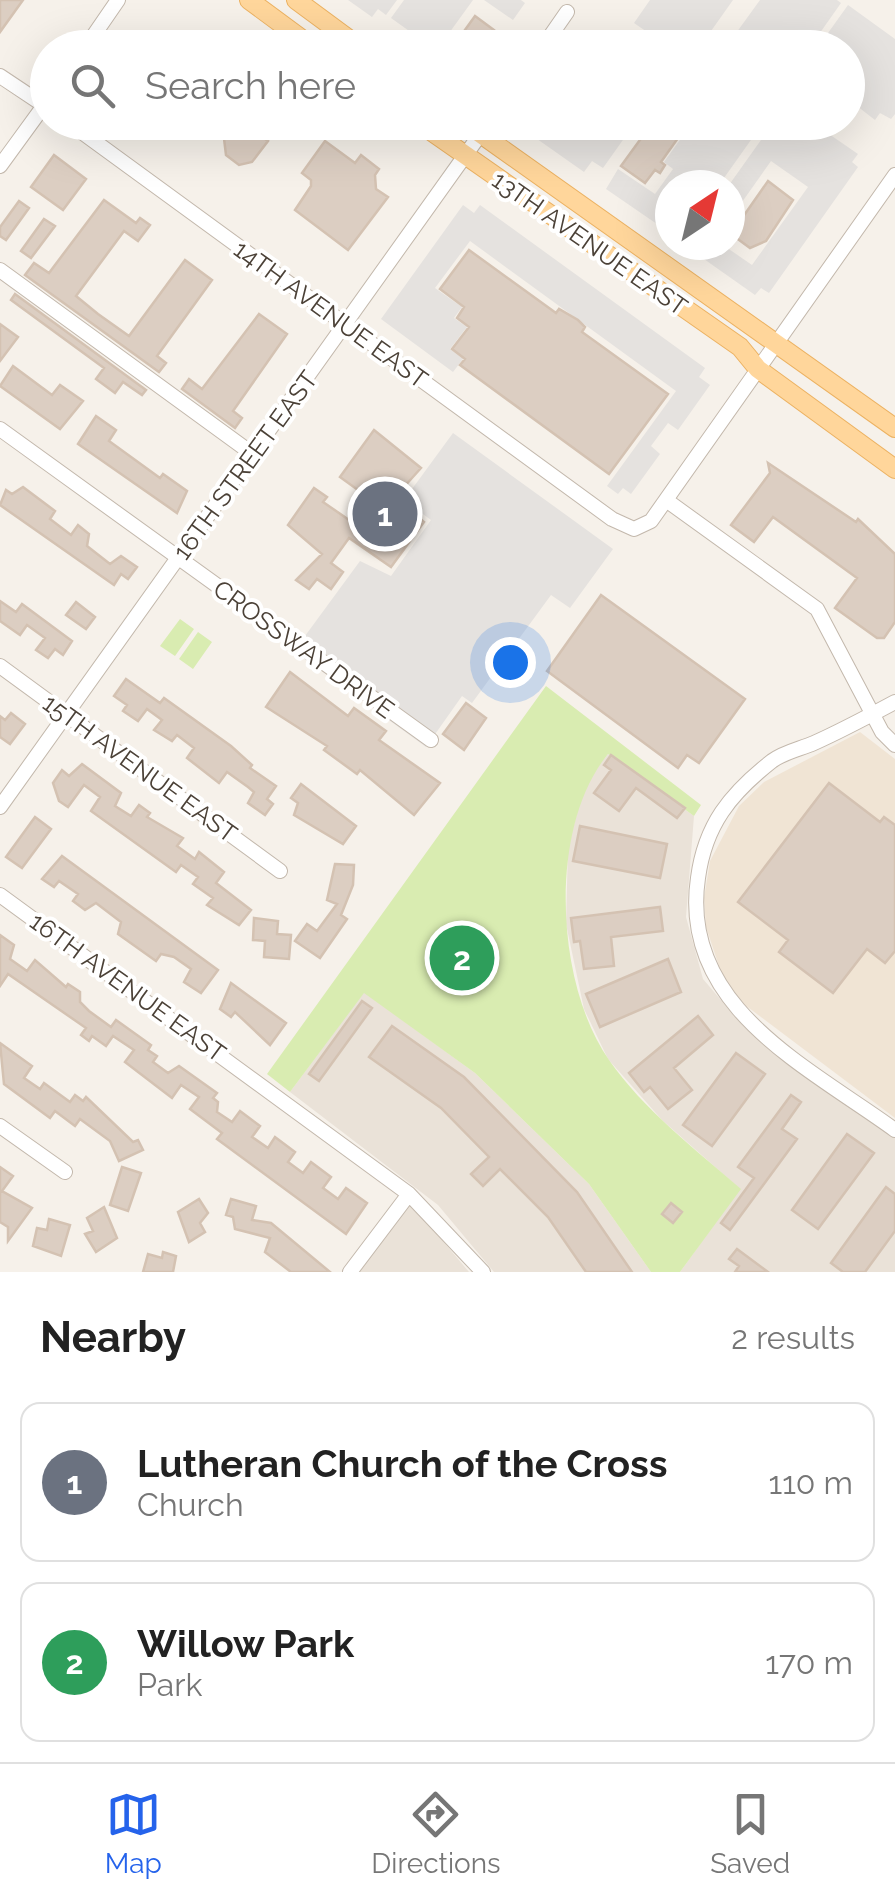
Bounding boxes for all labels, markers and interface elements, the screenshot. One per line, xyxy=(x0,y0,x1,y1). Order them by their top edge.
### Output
search box xyxy=(30,30,865,140)
icon: search xyxy=(65,58,120,113)
text: Search here xyxy=(145,63,356,108)
street label: 13TH AVENUE EAST xyxy=(487,164,693,322)
north arrow xyxy=(655,170,745,260)
street label: 14TH AVENUE EAST xyxy=(228,234,434,394)
street label: 16TH STREET EAST xyxy=(166,365,324,565)
pin: 1 xyxy=(352,476,418,552)
street label: CROSSWAY DRIVE xyxy=(208,573,400,725)
your location xyxy=(485,637,536,688)
street label: 15TH AVENUE EAST xyxy=(37,688,243,848)
street label: 16TH AVENUE EAST xyxy=(24,906,232,1068)
pin: 2 xyxy=(430,920,494,996)
text: Nearby xyxy=(40,1313,186,1362)
text: 2 results xyxy=(731,1319,855,1356)
text: Lutheran Church of the Cross xyxy=(137,1441,668,1486)
text: 1 xyxy=(67,1464,82,1501)
text: 110 m xyxy=(768,1464,853,1501)
text: Church xyxy=(137,1486,244,1523)
text: Willow Park xyxy=(137,1621,354,1666)
text: 2 xyxy=(65,1644,84,1681)
text: 170 m xyxy=(765,1644,853,1681)
text: Park xyxy=(137,1666,202,1703)
tab: Map xyxy=(105,1787,162,1880)
tab: Directions xyxy=(371,1787,501,1880)
tab: Saved xyxy=(710,1787,790,1880)

